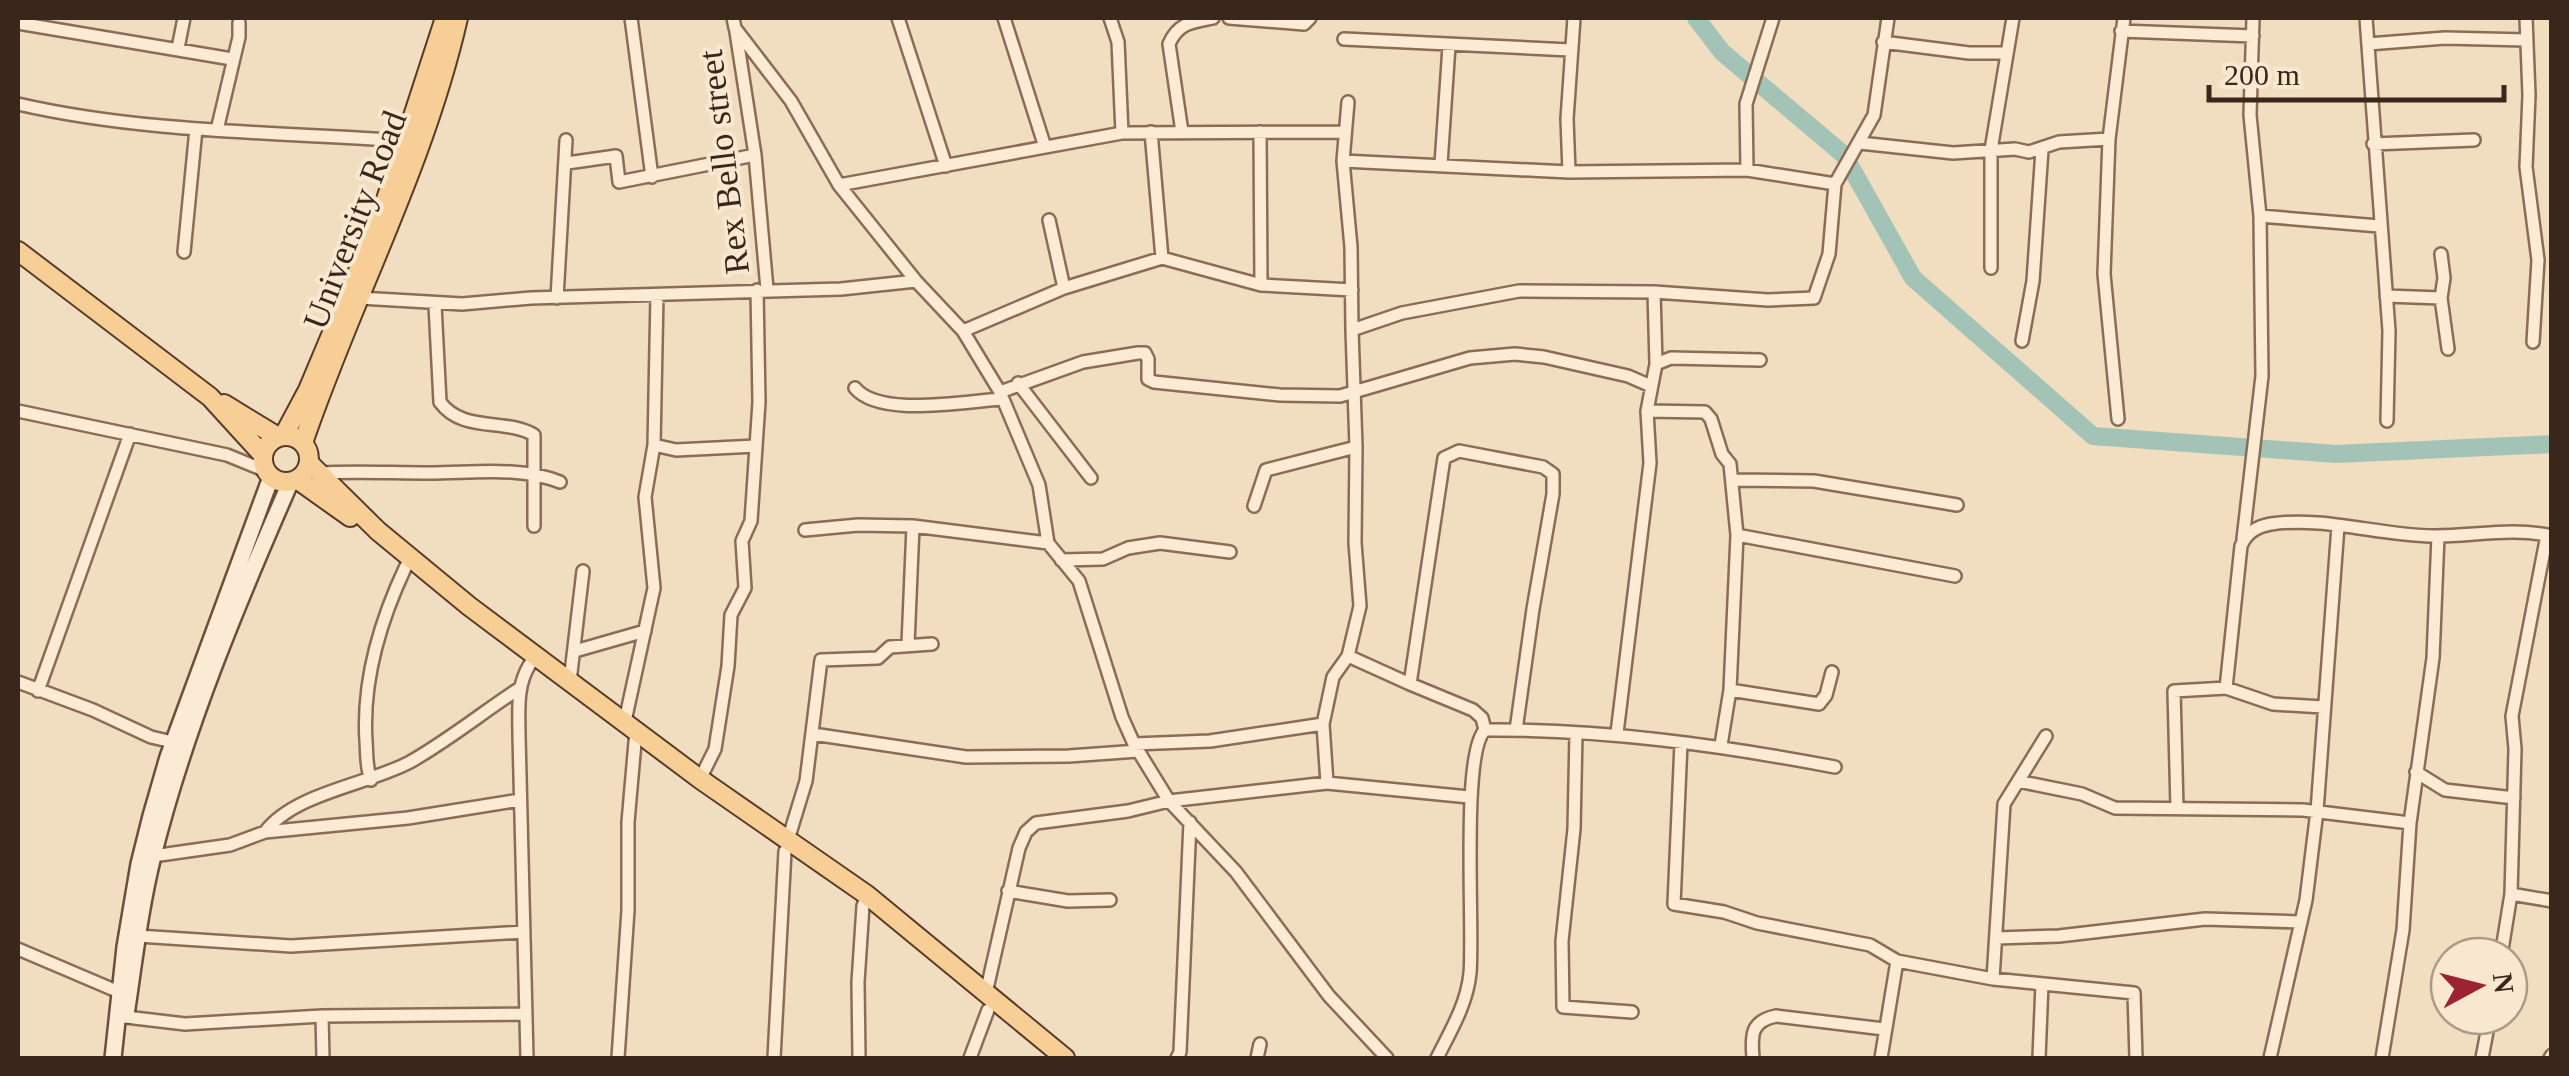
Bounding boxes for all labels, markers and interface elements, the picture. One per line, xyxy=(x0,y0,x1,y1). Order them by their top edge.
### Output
scale bar xyxy=(2209,40,2504,102)
street label: Rex Bello street xyxy=(691,47,757,276)
text: 200 m xyxy=(2224,58,2300,91)
street label: University Road xyxy=(296,105,415,335)
north arrow xyxy=(2429,936,2529,1036)
text: N xyxy=(2487,971,2520,995)

